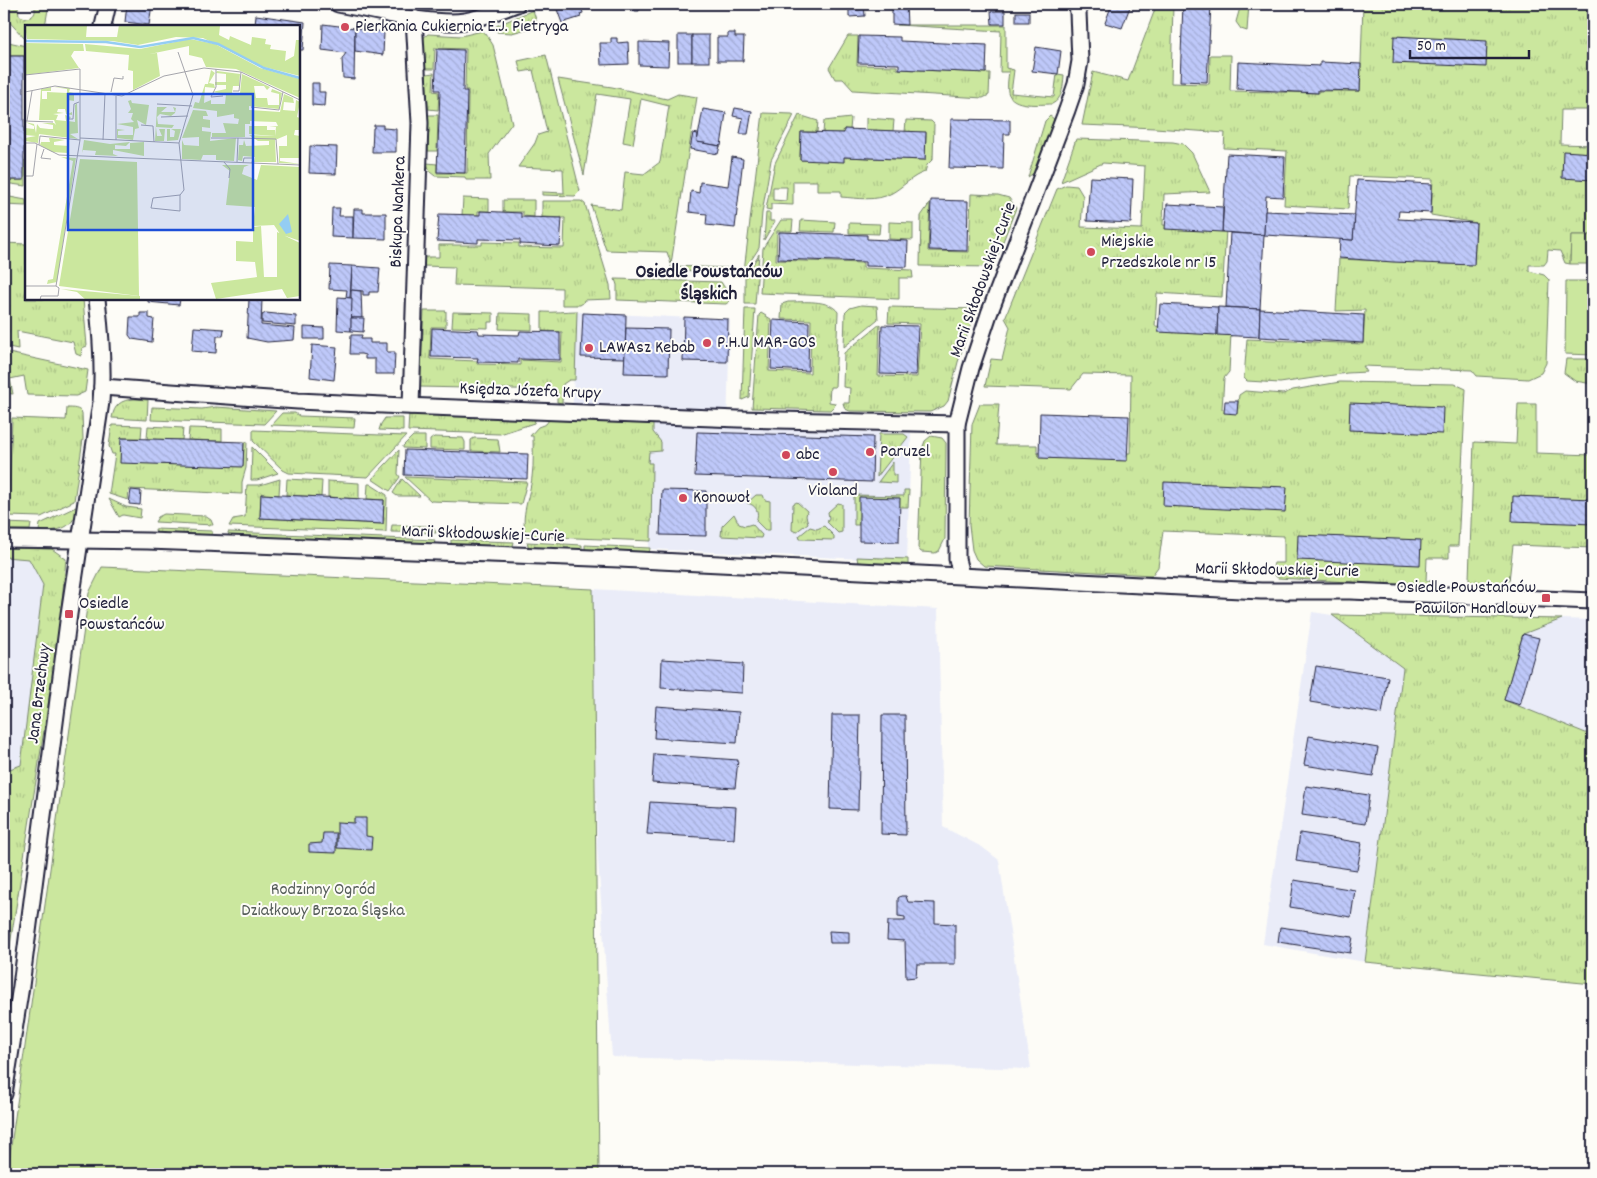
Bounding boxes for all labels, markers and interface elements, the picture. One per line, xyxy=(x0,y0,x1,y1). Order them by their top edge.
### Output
place label: Pierkania Cukiernia E.J. Pietryga xyxy=(355,15,569,40)
marker: Pierkania Cukiernia E.J. Pietryga xyxy=(339,21,351,33)
inset map xyxy=(25,25,300,300)
scale bar xyxy=(1410,28,1528,60)
text: 50 m xyxy=(1417,36,1446,58)
street label: Biskupa Nankera xyxy=(385,155,413,268)
street label: Marii Skłodowskiej-Curie xyxy=(944,199,1024,361)
place label: Miejskie Przedszkole nr 15 xyxy=(1101,230,1217,276)
marker: Miejskie Przedszkole nr 15 xyxy=(1085,246,1097,258)
district label: Osiedle Powstańców Śląskich xyxy=(635,260,783,309)
place label: P.H.U MAR-GOS xyxy=(717,331,816,356)
place label: LAWAsz Kebab xyxy=(599,336,695,361)
marker: P.H.U MAR-GOS xyxy=(701,337,713,349)
marker: LAWAsz Kebab xyxy=(583,342,595,354)
street label: Księdza Józefa Krupy xyxy=(459,377,602,407)
place label: Paruzel xyxy=(880,440,931,465)
place label: abc xyxy=(796,443,819,468)
marker: Paruzel xyxy=(864,446,876,458)
marker: abc xyxy=(780,449,792,461)
marker: Violand xyxy=(827,466,839,478)
place label: Violand xyxy=(808,479,858,504)
place label: Konowoł xyxy=(693,486,750,511)
marker: Konowoł xyxy=(677,492,689,504)
street label: Marii Skłodowskiej-Curie xyxy=(401,520,565,550)
street label: Marii Skłodowskiej-Curie xyxy=(1195,557,1359,585)
place label: Osiedle Powstańców Pawilon Handlowy xyxy=(1397,576,1537,622)
place label: Osiedle Powstańców xyxy=(79,592,165,638)
marker: Osiedle Powstańców Pawilon Handlowy xyxy=(1540,592,1552,604)
marker: Osiedle Powstańców xyxy=(63,608,75,620)
street label: Jana Brzechwy xyxy=(21,642,59,745)
park label: Rodzinny Ogród Działkowy Brzoza Śląska xyxy=(241,878,405,924)

